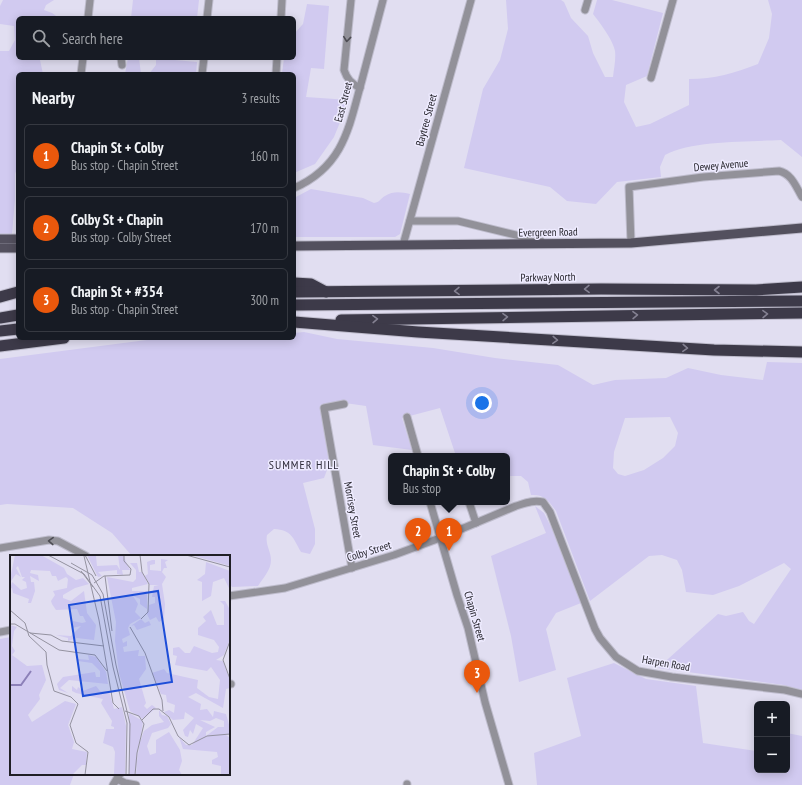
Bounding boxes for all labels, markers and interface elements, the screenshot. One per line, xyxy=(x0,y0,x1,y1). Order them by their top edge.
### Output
search box xyxy=(16,16,296,60)
icon: search xyxy=(30,27,52,49)
text: Search here xyxy=(62,29,123,48)
one-way arrow xyxy=(343,36,352,42)
street label: East Street xyxy=(331,80,355,124)
text: Nearby xyxy=(32,87,75,109)
text: 3 results xyxy=(241,90,280,107)
street label: Baytree Street xyxy=(412,92,440,148)
text: Chapin St + Colby xyxy=(71,138,164,157)
text: 1 xyxy=(43,148,49,165)
text: 160 m xyxy=(250,148,279,165)
street label: Dewey Avenue xyxy=(693,156,749,174)
text: Bus stop · Chapin Street xyxy=(71,157,178,174)
text: Colby St + Chapin xyxy=(71,210,163,229)
text: 2 xyxy=(43,220,49,237)
text: 170 m xyxy=(250,220,279,237)
street label: Evergreen Road xyxy=(518,224,578,240)
text: Bus stop · Colby Street xyxy=(71,229,171,246)
street label: Parkway North xyxy=(520,270,576,284)
text: Chapin St + #354 xyxy=(71,282,163,301)
one-way arrow xyxy=(584,285,590,293)
one-way arrow xyxy=(714,286,720,294)
one-way arrow xyxy=(454,287,460,295)
text: 3 xyxy=(43,292,49,309)
text: 300 m xyxy=(250,292,279,309)
text: Bus stop · Chapin Street xyxy=(71,301,178,318)
one-way arrow xyxy=(762,310,768,318)
one-way arrow xyxy=(632,311,638,319)
one-way arrow xyxy=(502,313,508,321)
one-way arrow xyxy=(372,314,378,323)
one-way arrow xyxy=(552,336,558,344)
one-way arrow xyxy=(682,343,688,352)
your location xyxy=(472,393,492,413)
popup xyxy=(388,453,510,505)
district label: SUMMER HILL xyxy=(269,457,339,472)
text: Chapin St + Colby xyxy=(403,461,495,480)
text: Bus stop xyxy=(403,480,441,497)
street label: Morrisey Street xyxy=(341,481,365,539)
pin: 2 xyxy=(405,518,431,551)
pin: 1 xyxy=(436,518,462,551)
one-way arrow xyxy=(48,536,54,545)
street label: Colby Street xyxy=(345,538,393,564)
inset map xyxy=(10,555,230,775)
street label: Chapin Street xyxy=(461,589,489,643)
street label: Harpen Road xyxy=(641,652,691,674)
pin: 3 xyxy=(464,660,490,693)
map controls xyxy=(754,701,790,773)
button: + xyxy=(754,701,790,737)
button: − xyxy=(754,737,790,773)

